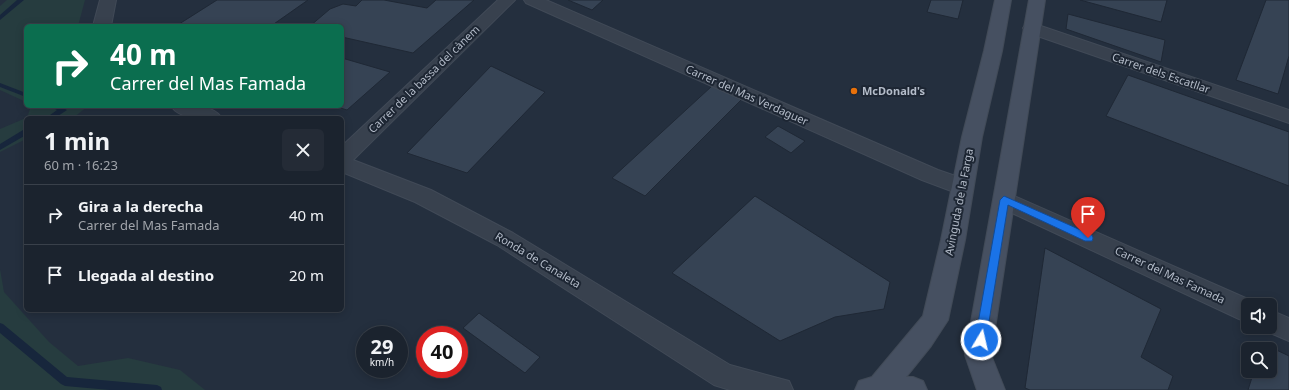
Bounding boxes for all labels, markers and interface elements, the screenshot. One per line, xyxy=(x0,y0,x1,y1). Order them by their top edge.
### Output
street label: Carrer de la bassa del cànem xyxy=(365,21,483,136)
text: 40 m xyxy=(110,35,177,73)
icon: right xyxy=(44,40,96,92)
street label: Carrer dels Escatllar xyxy=(1110,49,1213,96)
street label: Carrer del Mas Verdaguer xyxy=(684,61,811,129)
text: Carrer del Mas Famada xyxy=(110,71,306,95)
place label: McDonald's xyxy=(862,83,926,98)
marker: McDonald's xyxy=(849,86,859,96)
text: 1 min xyxy=(44,124,110,157)
button: close xyxy=(282,129,324,171)
street label: Avinguda de la Farga xyxy=(941,147,976,257)
text: 60 m · 16:23 xyxy=(44,156,118,174)
text: Gira a la derecha xyxy=(78,196,203,216)
pin xyxy=(1071,197,1105,238)
icon: arrive xyxy=(1077,203,1099,225)
icon: right xyxy=(44,204,66,226)
text: 40 m xyxy=(289,205,324,225)
text: Carrer del Mas Famada xyxy=(78,216,220,234)
street label: Ronda de Canaleta xyxy=(493,228,584,291)
street label: Carrer del Mas Famada xyxy=(1113,242,1228,307)
icon: arrive xyxy=(44,264,66,286)
text: Llegada al destino xyxy=(78,265,214,285)
text: 20 m xyxy=(289,265,324,285)
map controls xyxy=(1241,298,1277,378)
button: sound xyxy=(1241,298,1277,334)
position arrow xyxy=(960,319,1002,361)
speed limit sign: 40 xyxy=(416,326,468,378)
text: 29 xyxy=(371,333,393,360)
button: search xyxy=(1241,342,1277,378)
text: km/h xyxy=(370,355,394,369)

